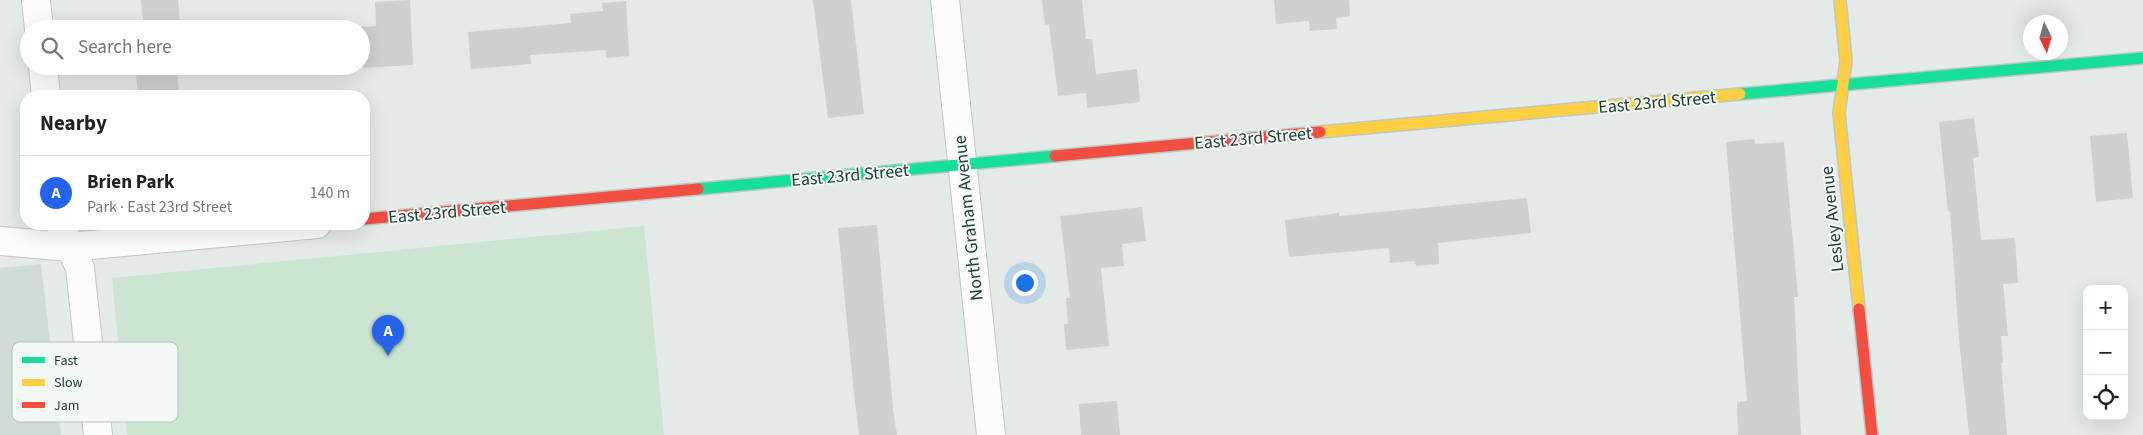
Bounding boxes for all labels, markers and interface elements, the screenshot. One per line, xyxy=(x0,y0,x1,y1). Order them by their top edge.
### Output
north arrow xyxy=(2023,15,2068,60)
search box xyxy=(20,20,370,75)
icon: search xyxy=(38,34,66,62)
text: Search here xyxy=(78,34,172,61)
street label: East 23rd Street xyxy=(1597,85,1717,120)
text: Nearby xyxy=(40,108,107,138)
street label: East 23rd Street xyxy=(1193,121,1313,156)
street label: North Graham Avenue xyxy=(947,134,990,302)
street label: East 23rd Street xyxy=(790,158,910,193)
street label: Lesley Avenue xyxy=(1815,165,1850,273)
text: Brien Park xyxy=(87,169,175,196)
text: A xyxy=(51,182,61,204)
text: 140 m xyxy=(310,182,350,204)
street label: East 23rd Street xyxy=(387,195,507,230)
text: Park · East 23rd Street xyxy=(87,196,232,218)
your location xyxy=(1012,270,1038,296)
map controls xyxy=(2083,285,2128,420)
button: + xyxy=(2083,285,2128,330)
pin: A xyxy=(372,315,404,356)
button: − xyxy=(2083,330,2128,375)
legend xyxy=(12,342,178,422)
text: Fast xyxy=(54,351,78,371)
text: Slow xyxy=(54,373,83,393)
button: locate xyxy=(2083,375,2128,420)
text: Jam xyxy=(54,396,79,416)

